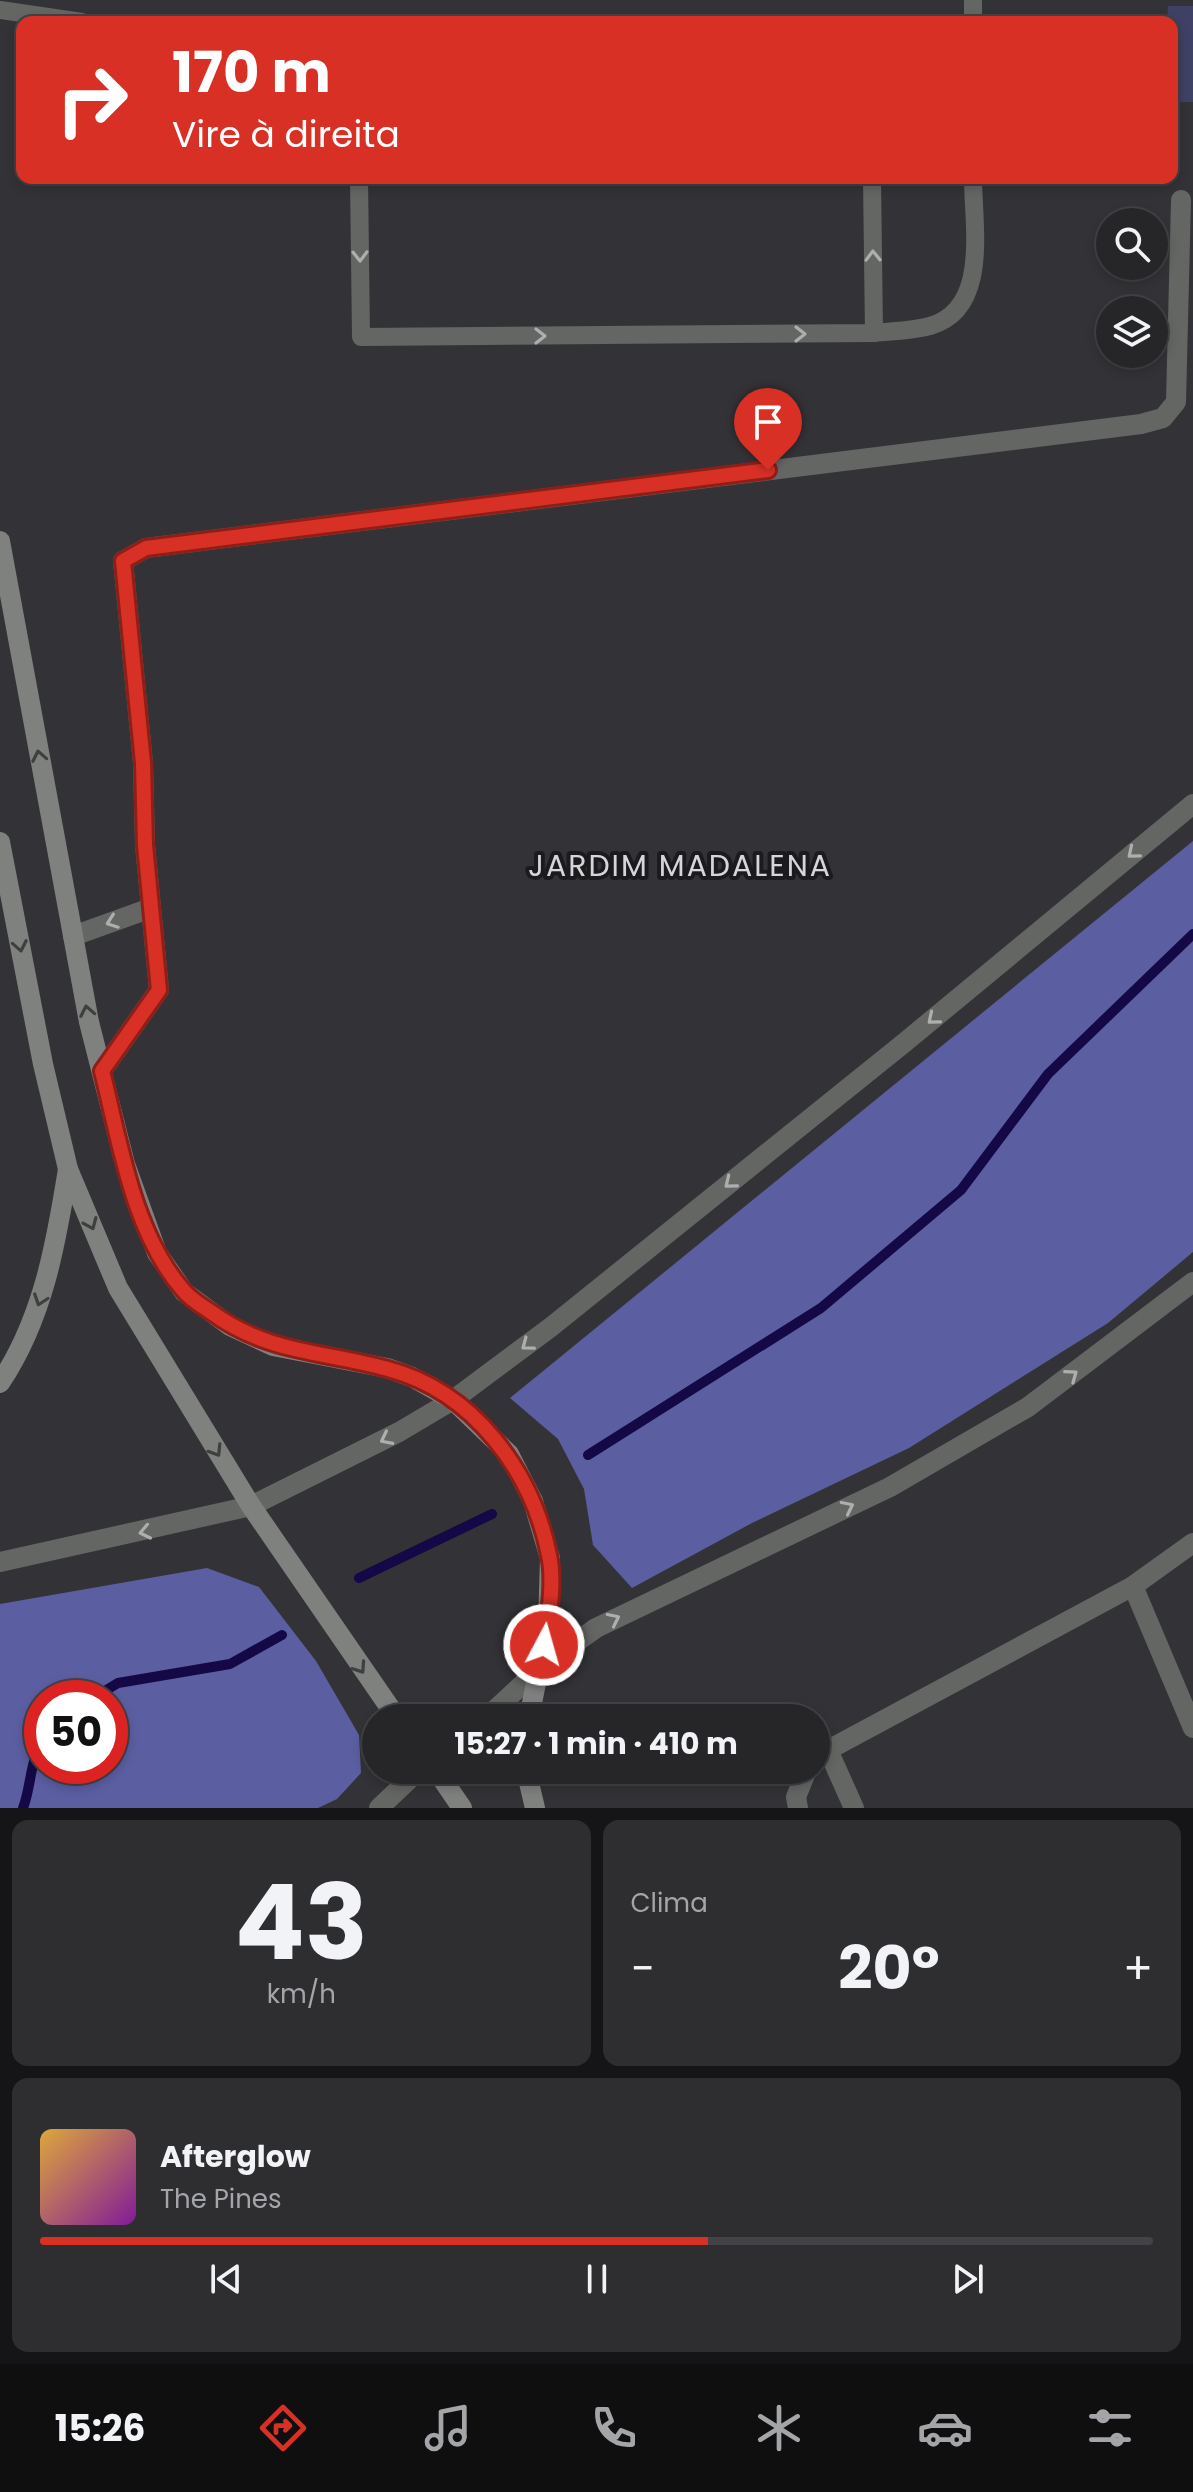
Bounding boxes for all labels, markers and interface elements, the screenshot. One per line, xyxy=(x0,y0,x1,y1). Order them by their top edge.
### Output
text: 170 m xyxy=(172,33,331,112)
icon: right xyxy=(40,48,144,152)
text: Vire à direita xyxy=(172,109,400,160)
map controls xyxy=(1096,208,1168,368)
button: search xyxy=(1096,208,1168,280)
one-way arrow xyxy=(864,249,881,262)
one-way arrow xyxy=(351,250,369,263)
button: layers xyxy=(1096,296,1168,368)
one-way arrow xyxy=(794,325,807,343)
one-way arrow xyxy=(534,327,547,345)
pin xyxy=(734,388,802,470)
icon: arrive xyxy=(746,400,790,444)
one-way arrow xyxy=(31,749,48,763)
one-way arrow xyxy=(1128,843,1142,858)
district label: JARDIM MADALENA xyxy=(528,844,832,887)
one-way arrow xyxy=(106,912,120,929)
one-way arrow xyxy=(11,939,28,952)
one-way arrow xyxy=(80,1005,97,1018)
one-way arrow xyxy=(927,1010,942,1024)
one-way arrow xyxy=(725,1173,740,1187)
one-way arrow xyxy=(81,1216,97,1230)
one-way arrow xyxy=(33,1292,49,1306)
one-way arrow xyxy=(521,1335,536,1349)
one-way arrow xyxy=(1063,1370,1077,1385)
one-way arrow xyxy=(379,1429,394,1444)
one-way arrow xyxy=(207,1442,222,1457)
one-way arrow xyxy=(840,1501,854,1517)
one-way arrow xyxy=(138,1523,152,1540)
position arrow xyxy=(502,1603,586,1687)
one-way arrow xyxy=(605,1614,620,1629)
one-way arrow xyxy=(351,1659,366,1673)
speed limit sign: 50 xyxy=(24,1680,128,1784)
text: 15:27 · 1 min · 410 m xyxy=(454,1722,738,1765)
text: 43 xyxy=(235,1850,368,1995)
text: Clima xyxy=(631,1885,708,1921)
text: 20° xyxy=(838,1926,939,2010)
text: − xyxy=(631,1938,655,1999)
text: + xyxy=(1123,1938,1153,1999)
text: km/h xyxy=(267,1976,336,2012)
text: Afterglow xyxy=(160,2135,311,2178)
text: The Pines xyxy=(160,2181,282,2217)
icon: previous xyxy=(204,2257,248,2301)
icon: pause xyxy=(575,2257,619,2301)
icon: next xyxy=(946,2257,990,2301)
icon: directions xyxy=(255,2400,311,2456)
icon: music xyxy=(420,2400,476,2456)
icon: phone xyxy=(586,2400,642,2456)
icon: climate xyxy=(751,2400,807,2456)
icon: car xyxy=(917,2400,973,2456)
icon: filters xyxy=(1082,2400,1138,2456)
text: 15:26 xyxy=(55,2403,145,2454)

